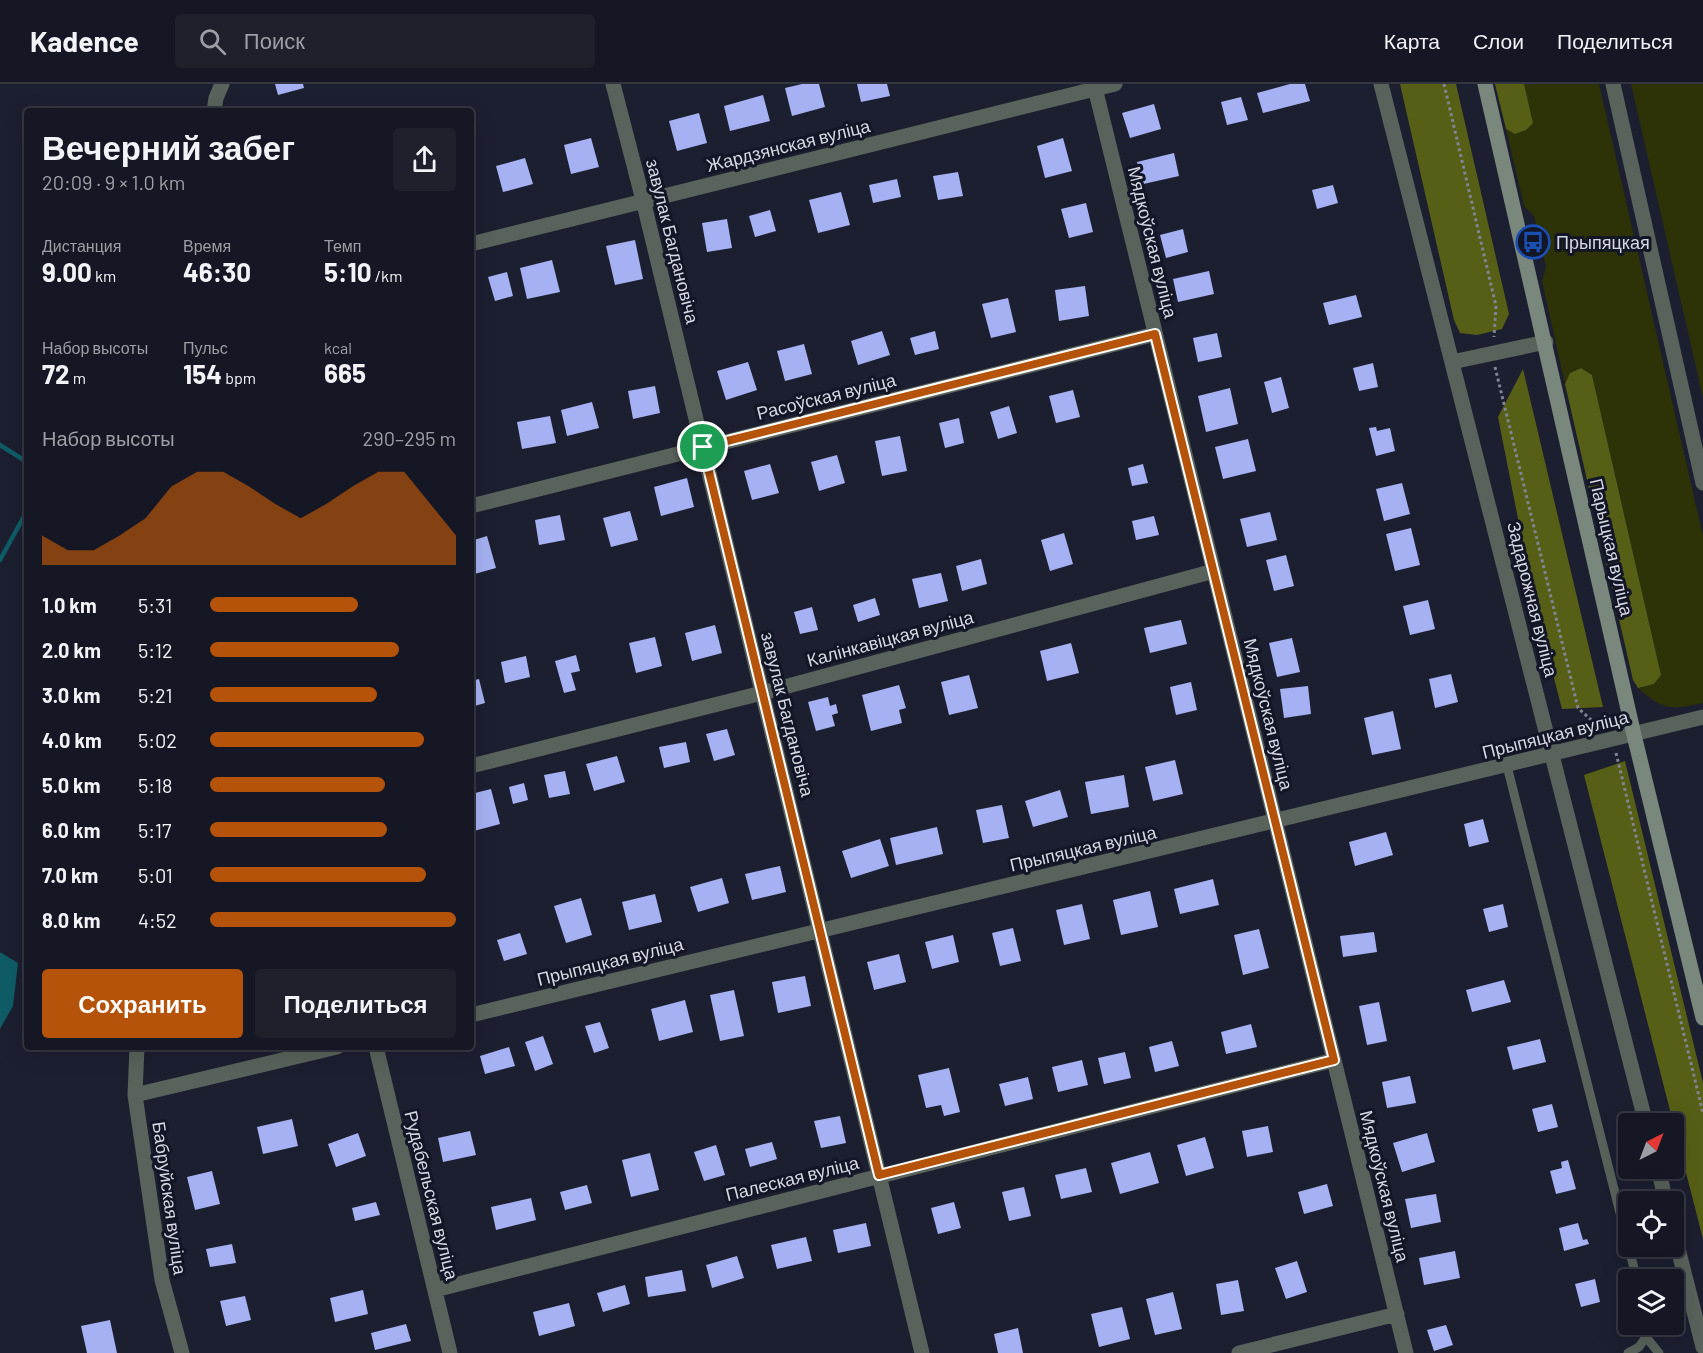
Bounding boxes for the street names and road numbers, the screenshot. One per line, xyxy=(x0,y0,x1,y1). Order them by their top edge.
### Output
street label: Жардзянская вуліца xyxy=(704,114,873,176)
street label: завулак Багдановіча xyxy=(642,156,704,327)
street label: Мядкоўская вуліца xyxy=(1124,164,1183,321)
street label: Расоўская вуліца xyxy=(754,368,899,424)
street label: Парыцкая вуліца xyxy=(1585,476,1639,619)
street label: Задарожная вуліца xyxy=(1503,519,1563,680)
street label: Калінкавіцкая вуліца xyxy=(804,605,977,671)
street label: завулак Багдановіча xyxy=(757,629,819,800)
street label: Мядкоўская вуліца xyxy=(1240,636,1299,793)
street label: Прыпяцкая вуліца xyxy=(1480,705,1631,763)
street label: Прыпяцкая вуліца xyxy=(1007,820,1159,876)
street label: Прыпяцкая вуліца xyxy=(535,932,686,990)
street label: Рудабельская вуліца xyxy=(400,1108,464,1283)
street label: Мядкоўская вуліца xyxy=(1356,1108,1415,1265)
street label: Бабруйская вуліца xyxy=(148,1120,192,1277)
street label: Палеская вуліца xyxy=(723,1151,862,1205)

